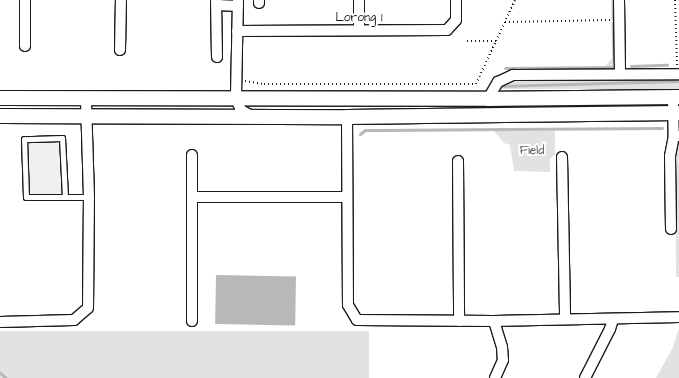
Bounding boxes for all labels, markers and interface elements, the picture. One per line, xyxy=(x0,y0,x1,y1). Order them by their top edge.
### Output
street label: Lorong 1 xyxy=(336,11,382,25)
park label: Field xyxy=(520,144,544,158)

